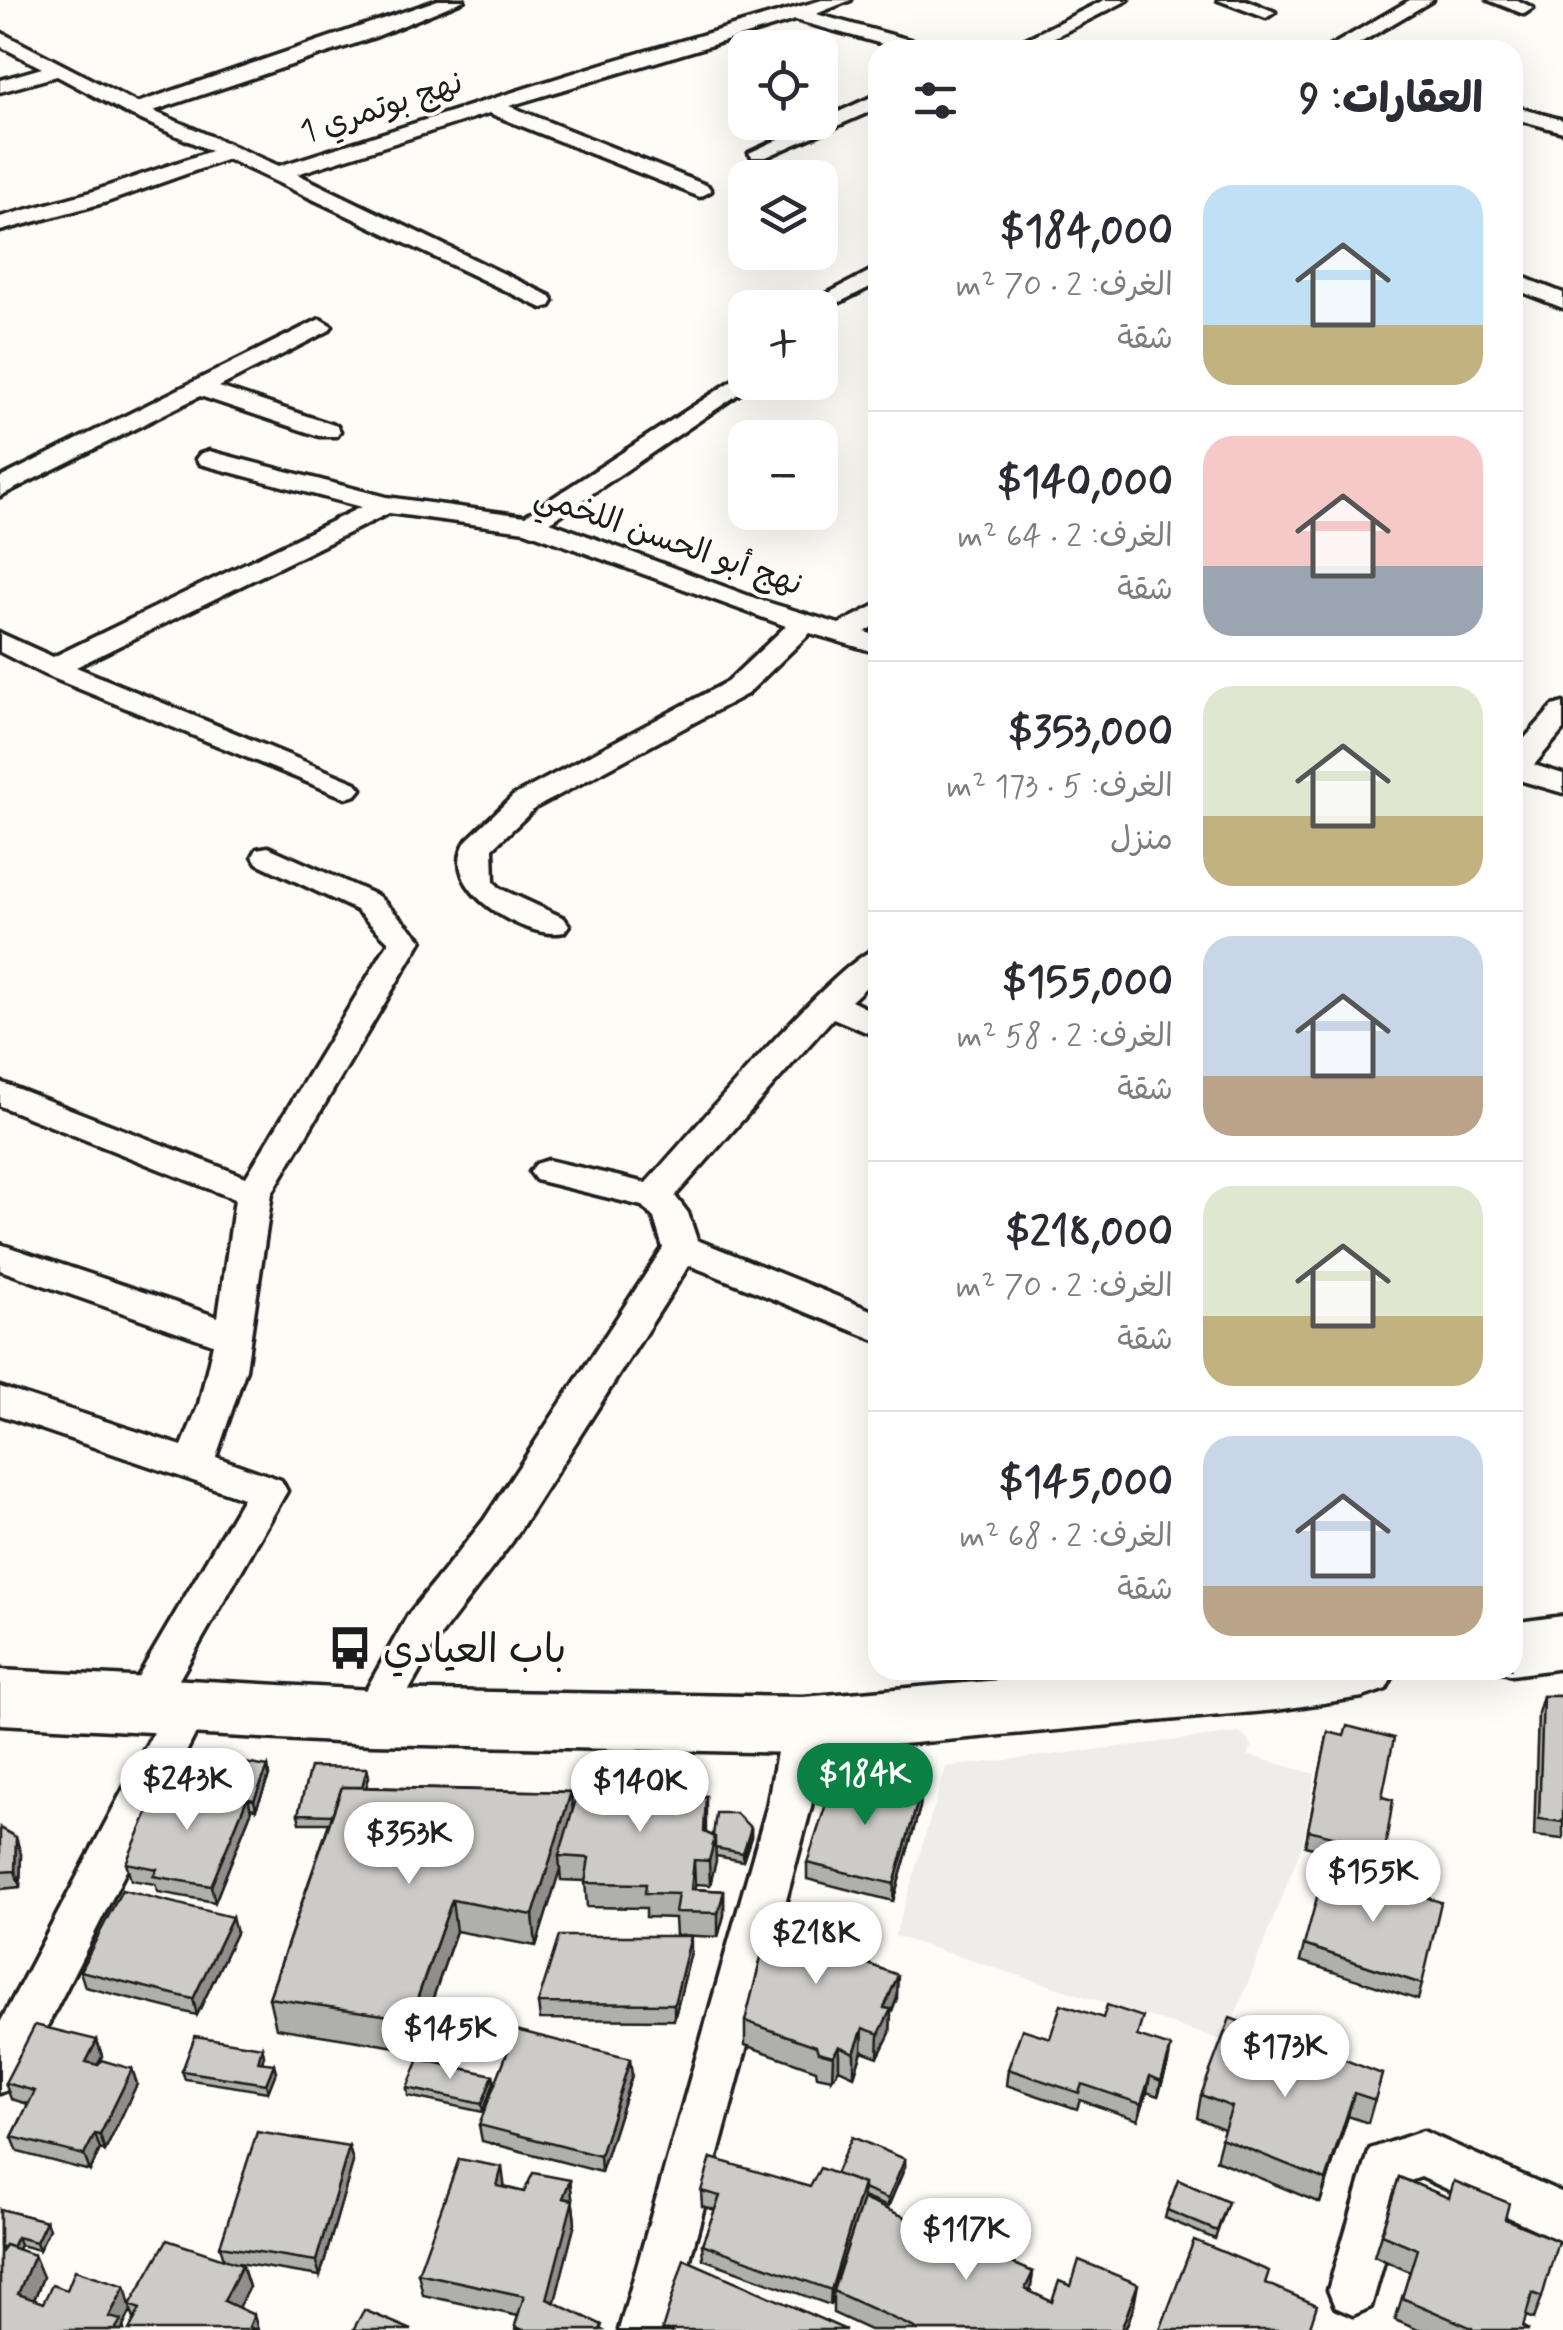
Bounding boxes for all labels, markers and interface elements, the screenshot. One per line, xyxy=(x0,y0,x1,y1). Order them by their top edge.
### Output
map controls xyxy=(728,30,838,530)
button: locate xyxy=(728,30,838,140)
street label: نهج بوتمري 1 xyxy=(295,62,468,154)
icon: filters xyxy=(908,73,963,128)
text: العقارات: 9 xyxy=(1299,73,1483,128)
button: layers xyxy=(728,160,838,270)
text: $184,000 xyxy=(1000,205,1173,260)
icon: home xyxy=(1283,225,1403,345)
text: الغرف: 2 · 70 m² xyxy=(956,265,1173,307)
button: + xyxy=(728,290,838,400)
text: شقة xyxy=(1117,318,1173,360)
button: − xyxy=(728,420,838,530)
text: $140,000 xyxy=(997,456,1173,511)
street label: نهج أبو الحسن اللخمي xyxy=(527,475,808,611)
icon: home xyxy=(1283,476,1403,596)
text: الغرف: 2 · 64 m² xyxy=(958,516,1173,558)
text: شقة xyxy=(1117,569,1173,611)
text: $353,000 xyxy=(1008,706,1173,761)
icon: home xyxy=(1283,726,1403,846)
text: الغرف: 5 · 173 m² xyxy=(946,766,1173,808)
text: منزل xyxy=(1110,819,1173,861)
text: $155,000 xyxy=(1002,956,1173,1011)
icon: home xyxy=(1283,976,1403,1096)
text: الغرف: 2 · 58 m² xyxy=(957,1016,1173,1058)
text: شقة xyxy=(1117,1069,1173,1111)
text: $218,000 xyxy=(1005,1206,1173,1261)
icon: home xyxy=(1283,1226,1403,1346)
text: الغرف: 2 · 70 m² xyxy=(956,1266,1173,1308)
text: شقة xyxy=(1117,1319,1173,1361)
text: $145,000 xyxy=(999,1456,1173,1511)
icon: home xyxy=(1283,1476,1403,1596)
text: الغرف: 2 · 68 m² xyxy=(960,1516,1173,1558)
text: شقة xyxy=(1117,1569,1173,1611)
bus stop icon: باب العيادي xyxy=(326,1624,374,1672)
place label: باب العيادي xyxy=(383,1625,566,1677)
pin: $184K xyxy=(795,1743,935,1828)
pin: $243K xyxy=(117,1748,257,1833)
pin: $140K xyxy=(570,1750,710,1835)
text: $184K xyxy=(819,1754,911,1796)
text: $243K xyxy=(142,1759,232,1801)
text: $140K xyxy=(593,1761,687,1803)
pin: $353K xyxy=(339,1802,479,1887)
text: $353K xyxy=(366,1813,452,1855)
pin: $155K xyxy=(1303,1840,1443,1925)
text: $155K xyxy=(1328,1851,1418,1893)
pin: $218K xyxy=(746,1902,886,1987)
text: $218K xyxy=(772,1913,860,1955)
pin: $145K xyxy=(380,1997,520,2082)
text: $145K xyxy=(404,2008,496,2050)
pin: $173K xyxy=(1215,2015,1355,2100)
text: $173K xyxy=(1243,2026,1327,2068)
pin: $117K xyxy=(896,2198,1036,2283)
text: $117K xyxy=(922,2209,1010,2251)

